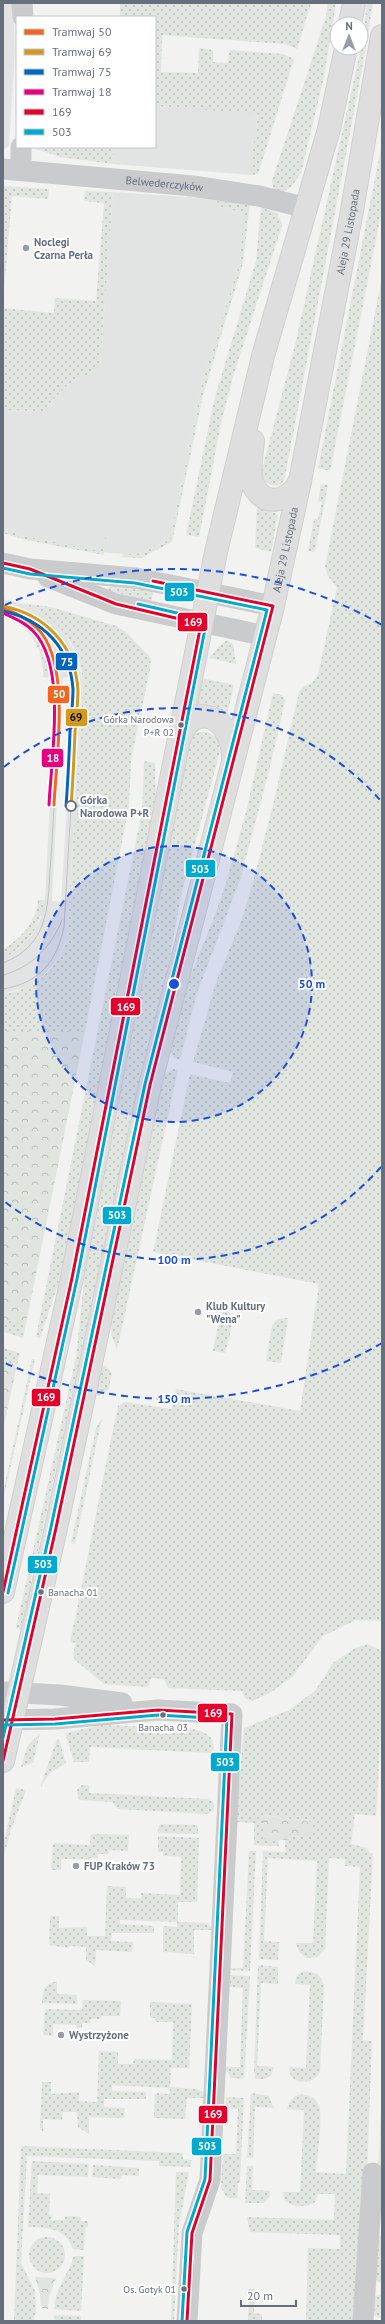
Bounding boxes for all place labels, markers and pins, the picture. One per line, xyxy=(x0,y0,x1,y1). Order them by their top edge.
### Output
place label: Noclegi Czarna Perła xyxy=(34,235,93,262)
marker: Noclegi Czarna Perła xyxy=(21,243,31,253)
place label: Górka Narodowa P+R 02 xyxy=(103,713,174,739)
marker: Górka Narodowa P+R 02 xyxy=(176,720,186,730)
place label: Górka Narodowa P+R xyxy=(80,793,149,820)
marker: Górka Narodowa P+R xyxy=(65,800,77,812)
centre of rings xyxy=(167,977,181,991)
place label: Klub Kultury "Wena" xyxy=(206,1299,266,1326)
marker: Klub Kultury "Wena" xyxy=(193,1307,203,1317)
place label: Banacha 01 xyxy=(48,1586,98,1599)
marker: Banacha 01 xyxy=(36,1587,46,1597)
marker: Banacha 03 xyxy=(158,1710,168,1720)
place label: Banacha 03 xyxy=(138,1721,188,1734)
place label: FUP Kraków 73 xyxy=(84,1859,155,1873)
marker: FUP Kraków 73 xyxy=(71,1861,81,1871)
place label: Wystrzyżone xyxy=(69,2028,129,2042)
marker: Wystrzyżone xyxy=(56,2030,66,2040)
place label: Os. Gotyk 01 xyxy=(123,2283,176,2296)
marker: Os. Gotyk 01 xyxy=(179,2284,189,2294)

